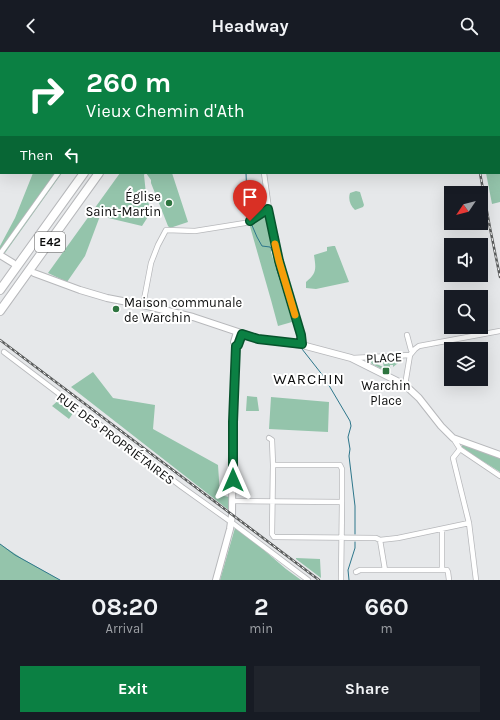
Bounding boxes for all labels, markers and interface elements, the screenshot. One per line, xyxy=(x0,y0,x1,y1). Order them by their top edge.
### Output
icon: back xyxy=(20,15,42,37)
text: Headway xyxy=(211,15,289,37)
icon: search xyxy=(458,15,480,37)
text: 260 m xyxy=(86,66,171,99)
icon: right xyxy=(20,68,72,120)
text: Vieux Chemin d'Ath xyxy=(86,100,245,122)
icon: left xyxy=(61,144,83,166)
text: Then xyxy=(20,146,53,164)
pin xyxy=(233,180,267,221)
icon: arrive xyxy=(239,186,261,208)
north arrow xyxy=(444,186,488,230)
map controls xyxy=(444,186,488,386)
place label: Église Saint-Martin xyxy=(85,187,161,219)
marker: Église Saint-Martin xyxy=(164,198,174,208)
road number: E42 xyxy=(35,232,65,252)
button: sound xyxy=(444,238,488,282)
button: search xyxy=(444,290,488,334)
place label: Maison communale de Warchin xyxy=(124,295,243,325)
marker: Maison communale de Warchin xyxy=(111,304,121,314)
button: layers xyxy=(444,342,488,386)
street label: PLACE xyxy=(366,349,402,366)
marker: Warchin Place xyxy=(381,366,391,376)
district label: WARCHIN xyxy=(273,370,345,388)
place label: Warchin Place xyxy=(361,378,411,408)
street label: RUE DES PROPRIÉTAIRES xyxy=(54,388,179,488)
position arrow xyxy=(212,459,254,501)
text: 08:20 xyxy=(91,593,158,621)
text: 2 xyxy=(254,593,269,621)
text: 660 xyxy=(364,593,409,621)
text: Arrival xyxy=(106,621,144,636)
text: min xyxy=(249,621,273,636)
text: m xyxy=(381,621,393,636)
button: Exit xyxy=(20,666,246,712)
button: Share xyxy=(254,666,480,712)

